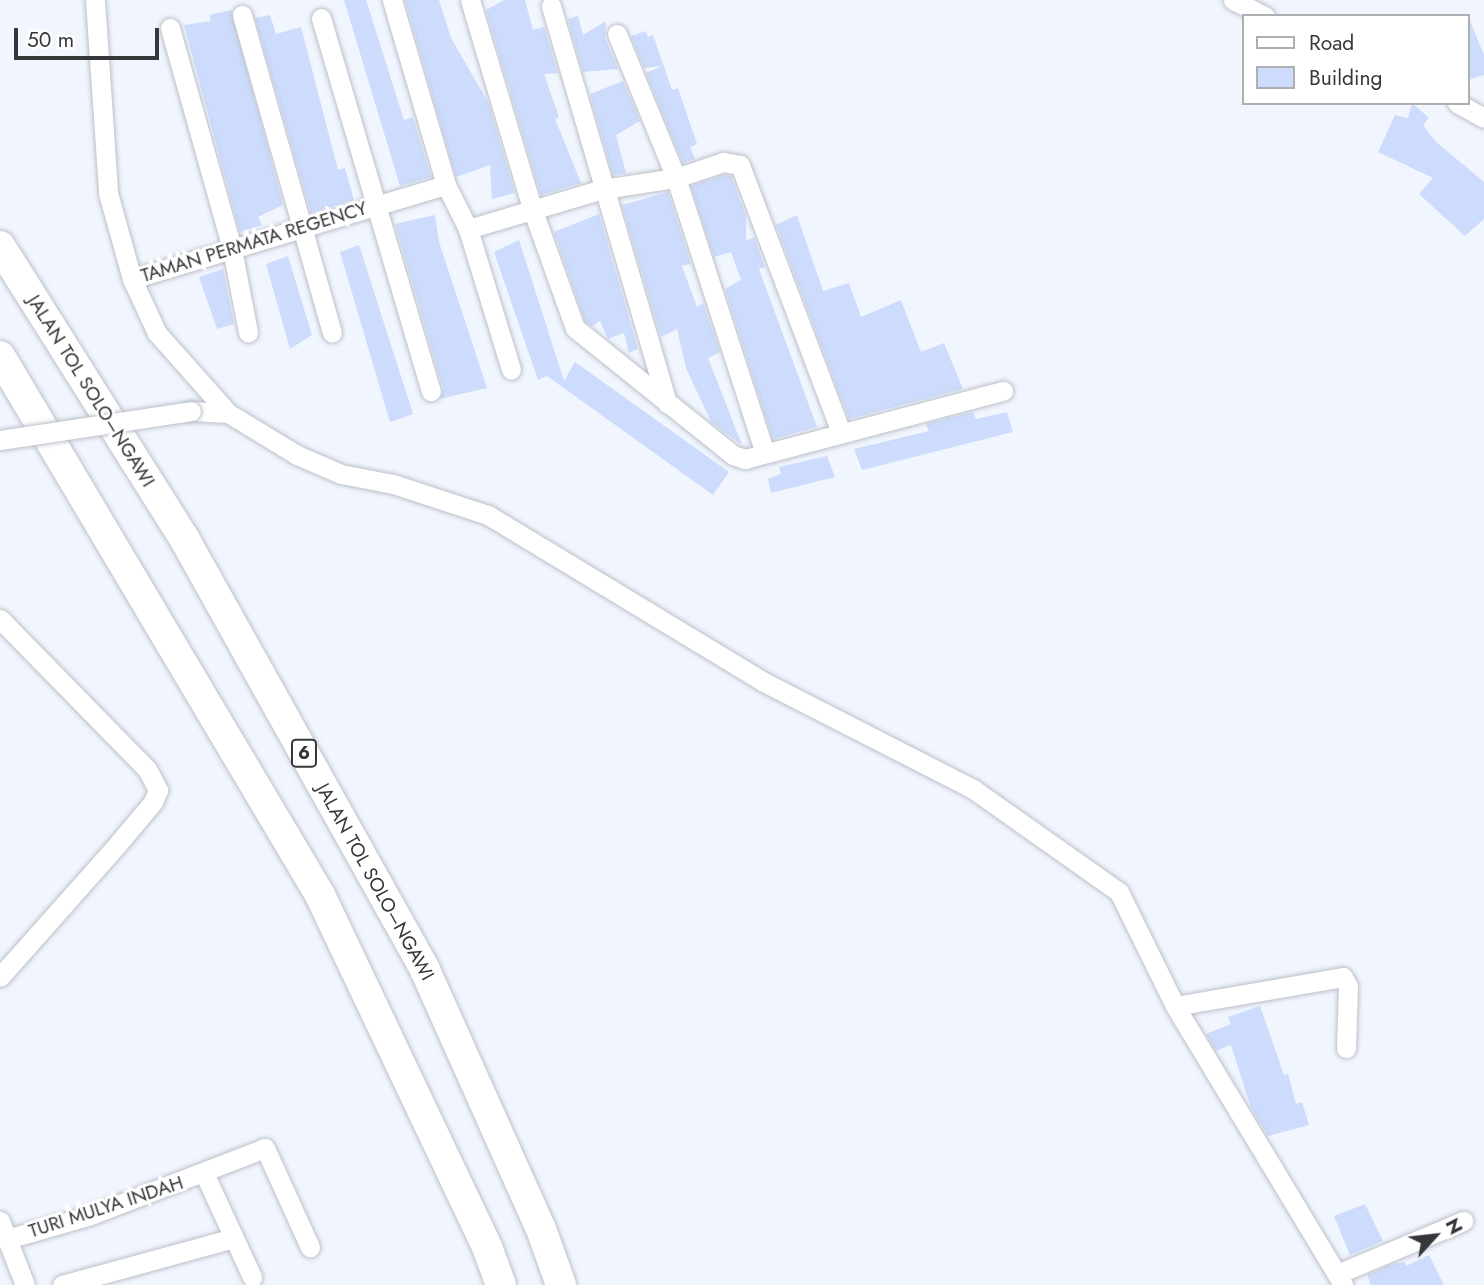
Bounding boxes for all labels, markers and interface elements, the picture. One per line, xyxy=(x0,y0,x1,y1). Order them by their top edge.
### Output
scale bar xyxy=(18,14,163,58)
legend xyxy=(1242,14,1470,105)
text: 50 m xyxy=(27,25,74,55)
text: Road xyxy=(1309,28,1354,58)
text: Building xyxy=(1309,63,1382,93)
street label: TAMAN PERMATA REGENCY xyxy=(138,197,370,287)
street label: JALAN TOL SOLO–NGAWI xyxy=(23,291,159,491)
road number: 6 xyxy=(290,738,318,768)
street label: JALAN TOL SOLO–NGAWI xyxy=(311,779,439,985)
street label: TURI MULYA INDAH xyxy=(26,1171,186,1243)
north arrow xyxy=(1400,1201,1470,1271)
text: N xyxy=(1439,1213,1470,1239)

